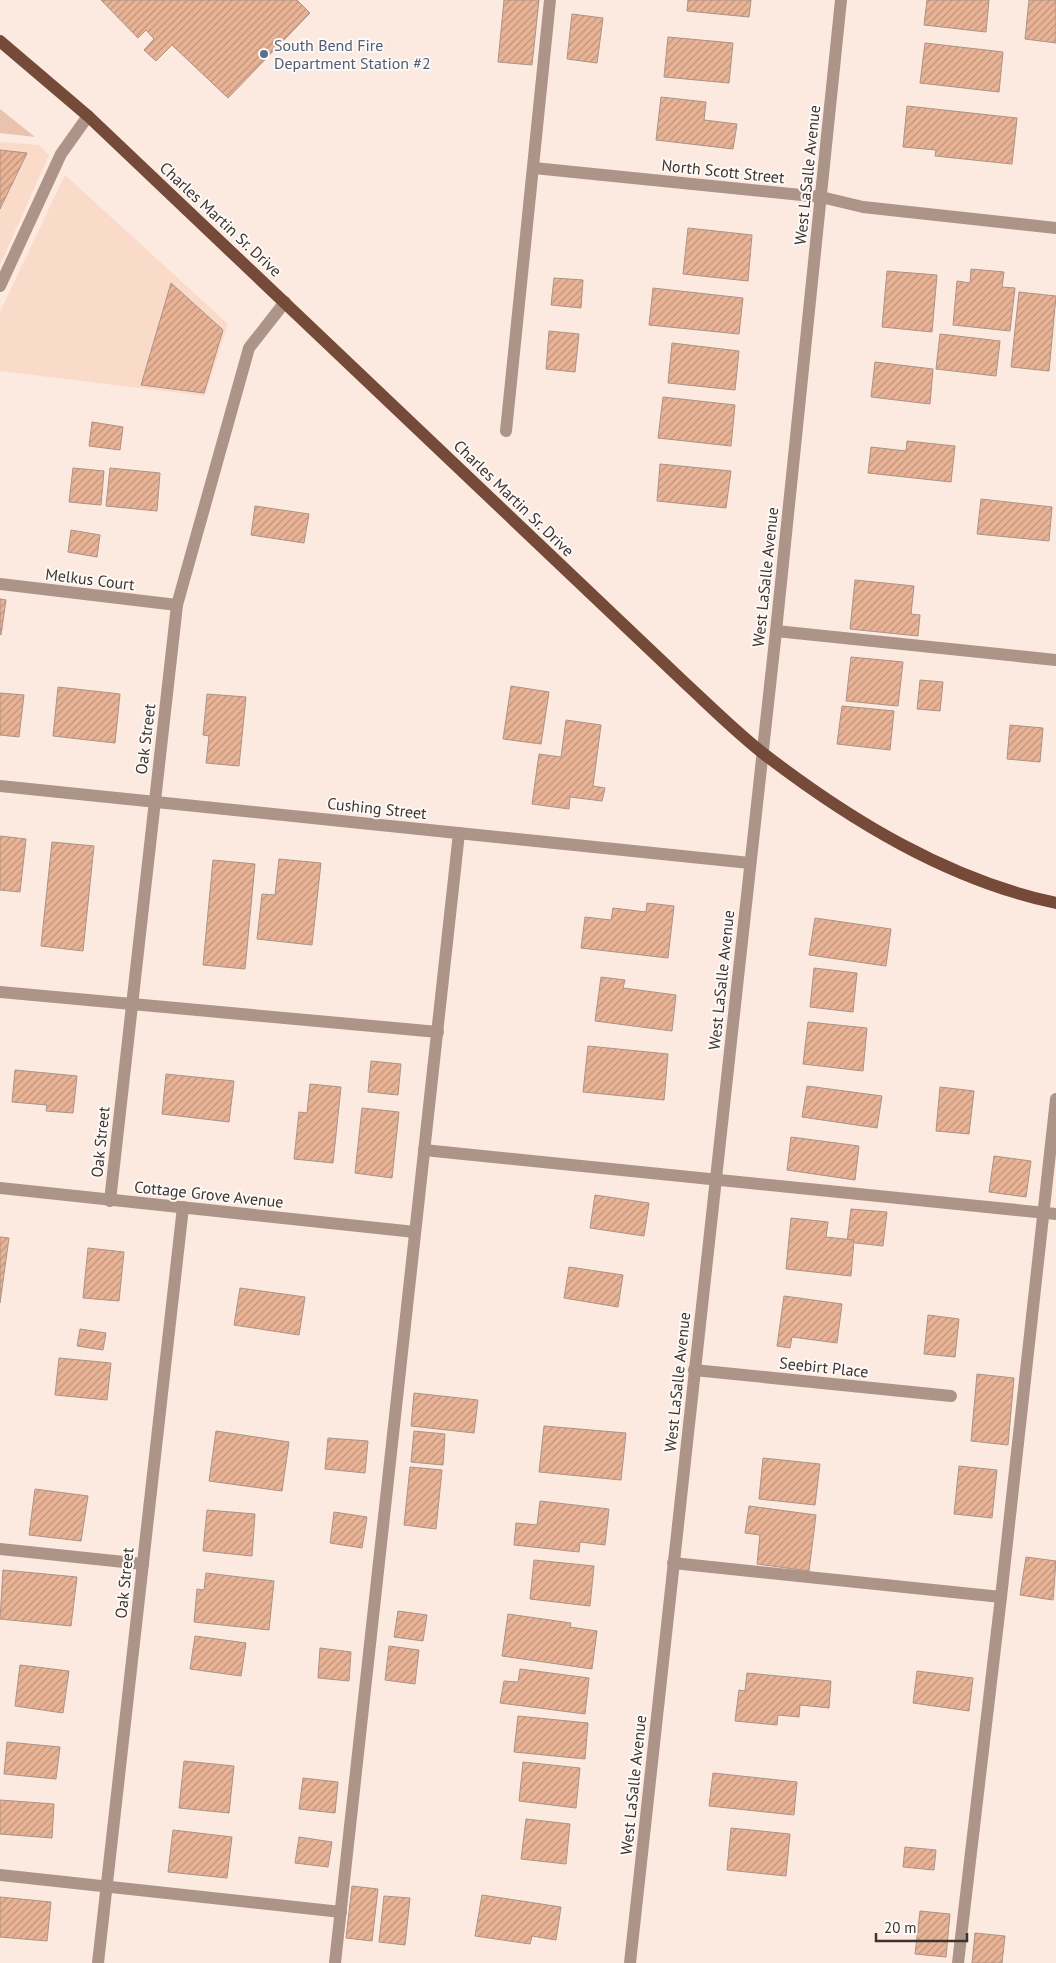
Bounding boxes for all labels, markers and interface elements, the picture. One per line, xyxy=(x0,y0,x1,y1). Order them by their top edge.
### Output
place label: South Bend Fire Department Station #2 xyxy=(274,35,431,73)
marker: South Bend Fire Department Station #2 xyxy=(258,48,270,60)
street label: West LaSalle Avenue xyxy=(790,104,824,246)
street label: North Scott Street xyxy=(660,155,786,187)
street label: Charles Martin Sr. Drive xyxy=(156,157,286,281)
street label: Charles Martin Sr. Drive xyxy=(450,435,578,561)
street label: West LaSalle Avenue xyxy=(748,506,782,648)
street label: Melkus Court xyxy=(44,564,136,594)
street label: Oak Street xyxy=(131,702,159,776)
street label: Cushing Street xyxy=(326,793,428,823)
street label: West LaSalle Avenue xyxy=(704,909,738,1051)
street label: Oak Street xyxy=(86,1105,114,1178)
street label: Cottage Grove Avenue xyxy=(133,1176,285,1212)
street label: West LaSalle Avenue xyxy=(660,1311,694,1453)
street label: Seebirt Place xyxy=(778,1352,870,1382)
street label: Oak Street xyxy=(110,1546,138,1619)
street label: West LaSalle Avenue xyxy=(616,1714,650,1856)
scale bar xyxy=(876,1910,967,1942)
text: 20 m xyxy=(884,1918,917,1937)

